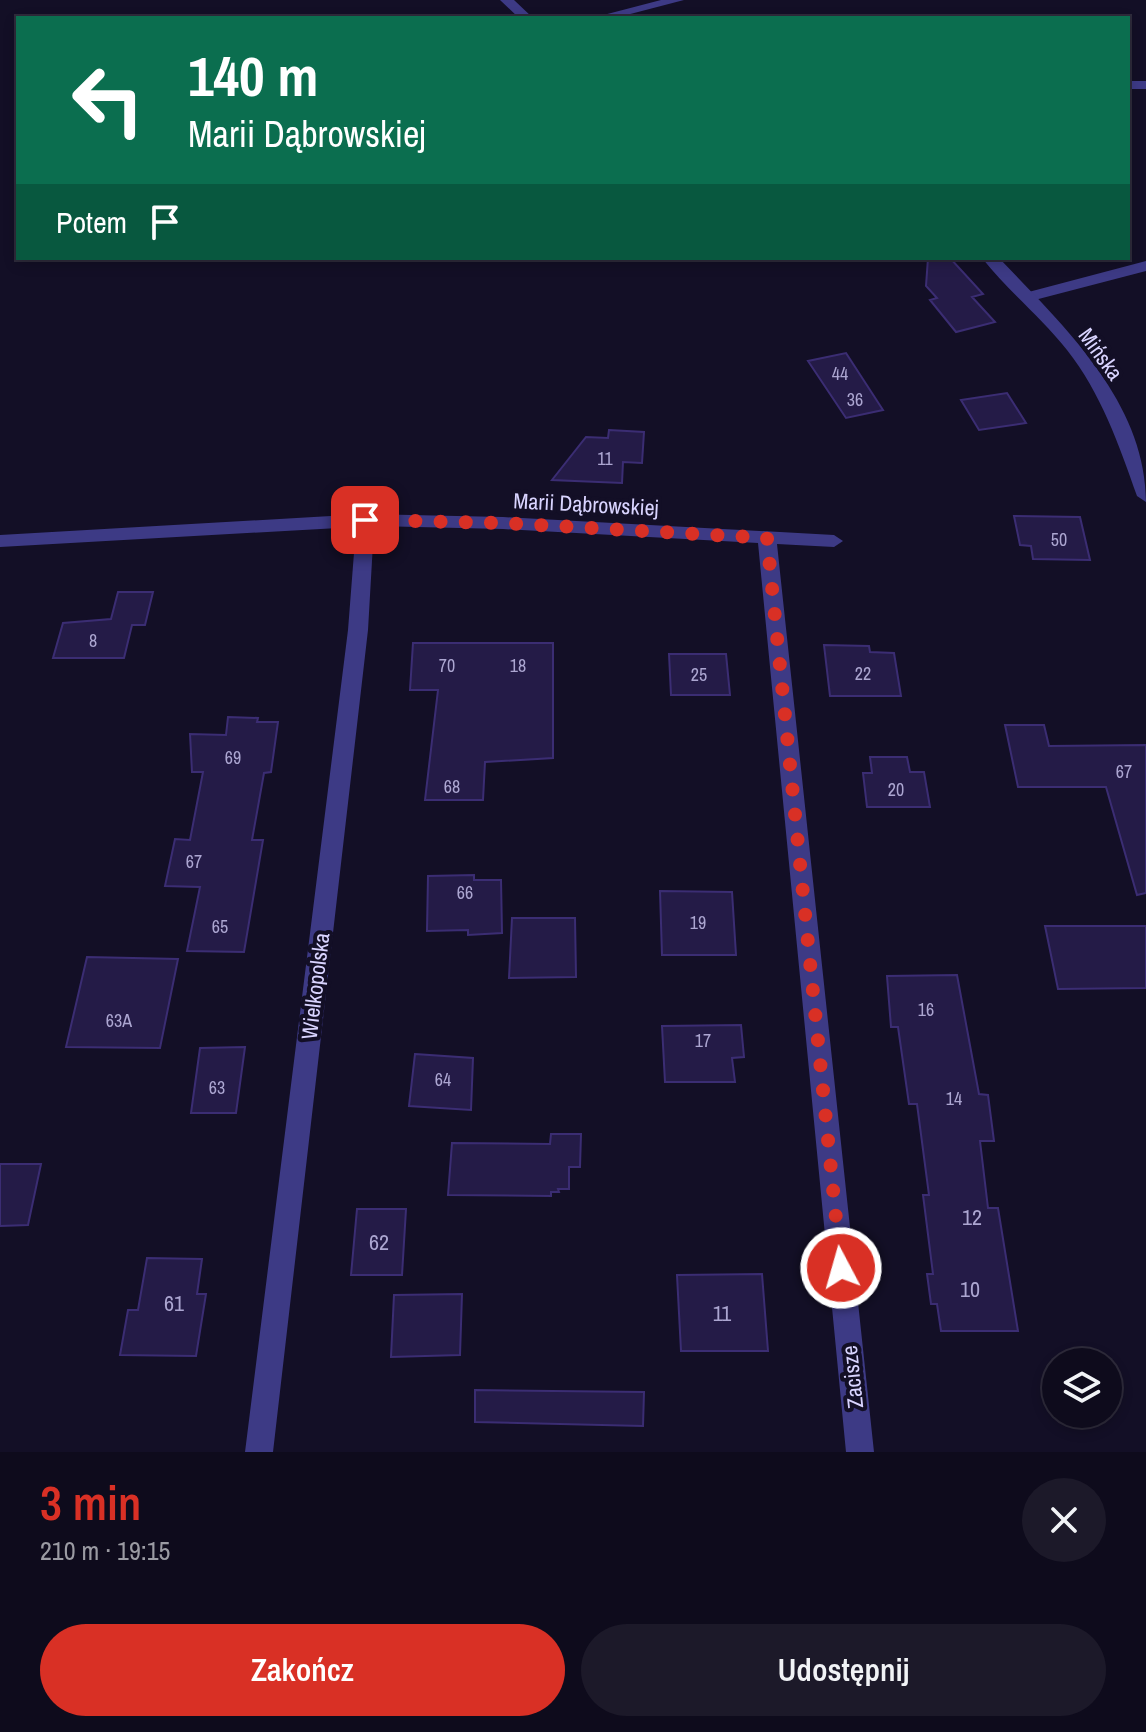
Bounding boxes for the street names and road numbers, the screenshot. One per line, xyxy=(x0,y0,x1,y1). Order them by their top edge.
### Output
street label: Mińska xyxy=(1072,322,1130,386)
street label: Marii Dąbrowskiej xyxy=(513,485,659,523)
street label: Wielkopolska xyxy=(294,931,336,1041)
street label: Zacisze xyxy=(834,1344,870,1410)

